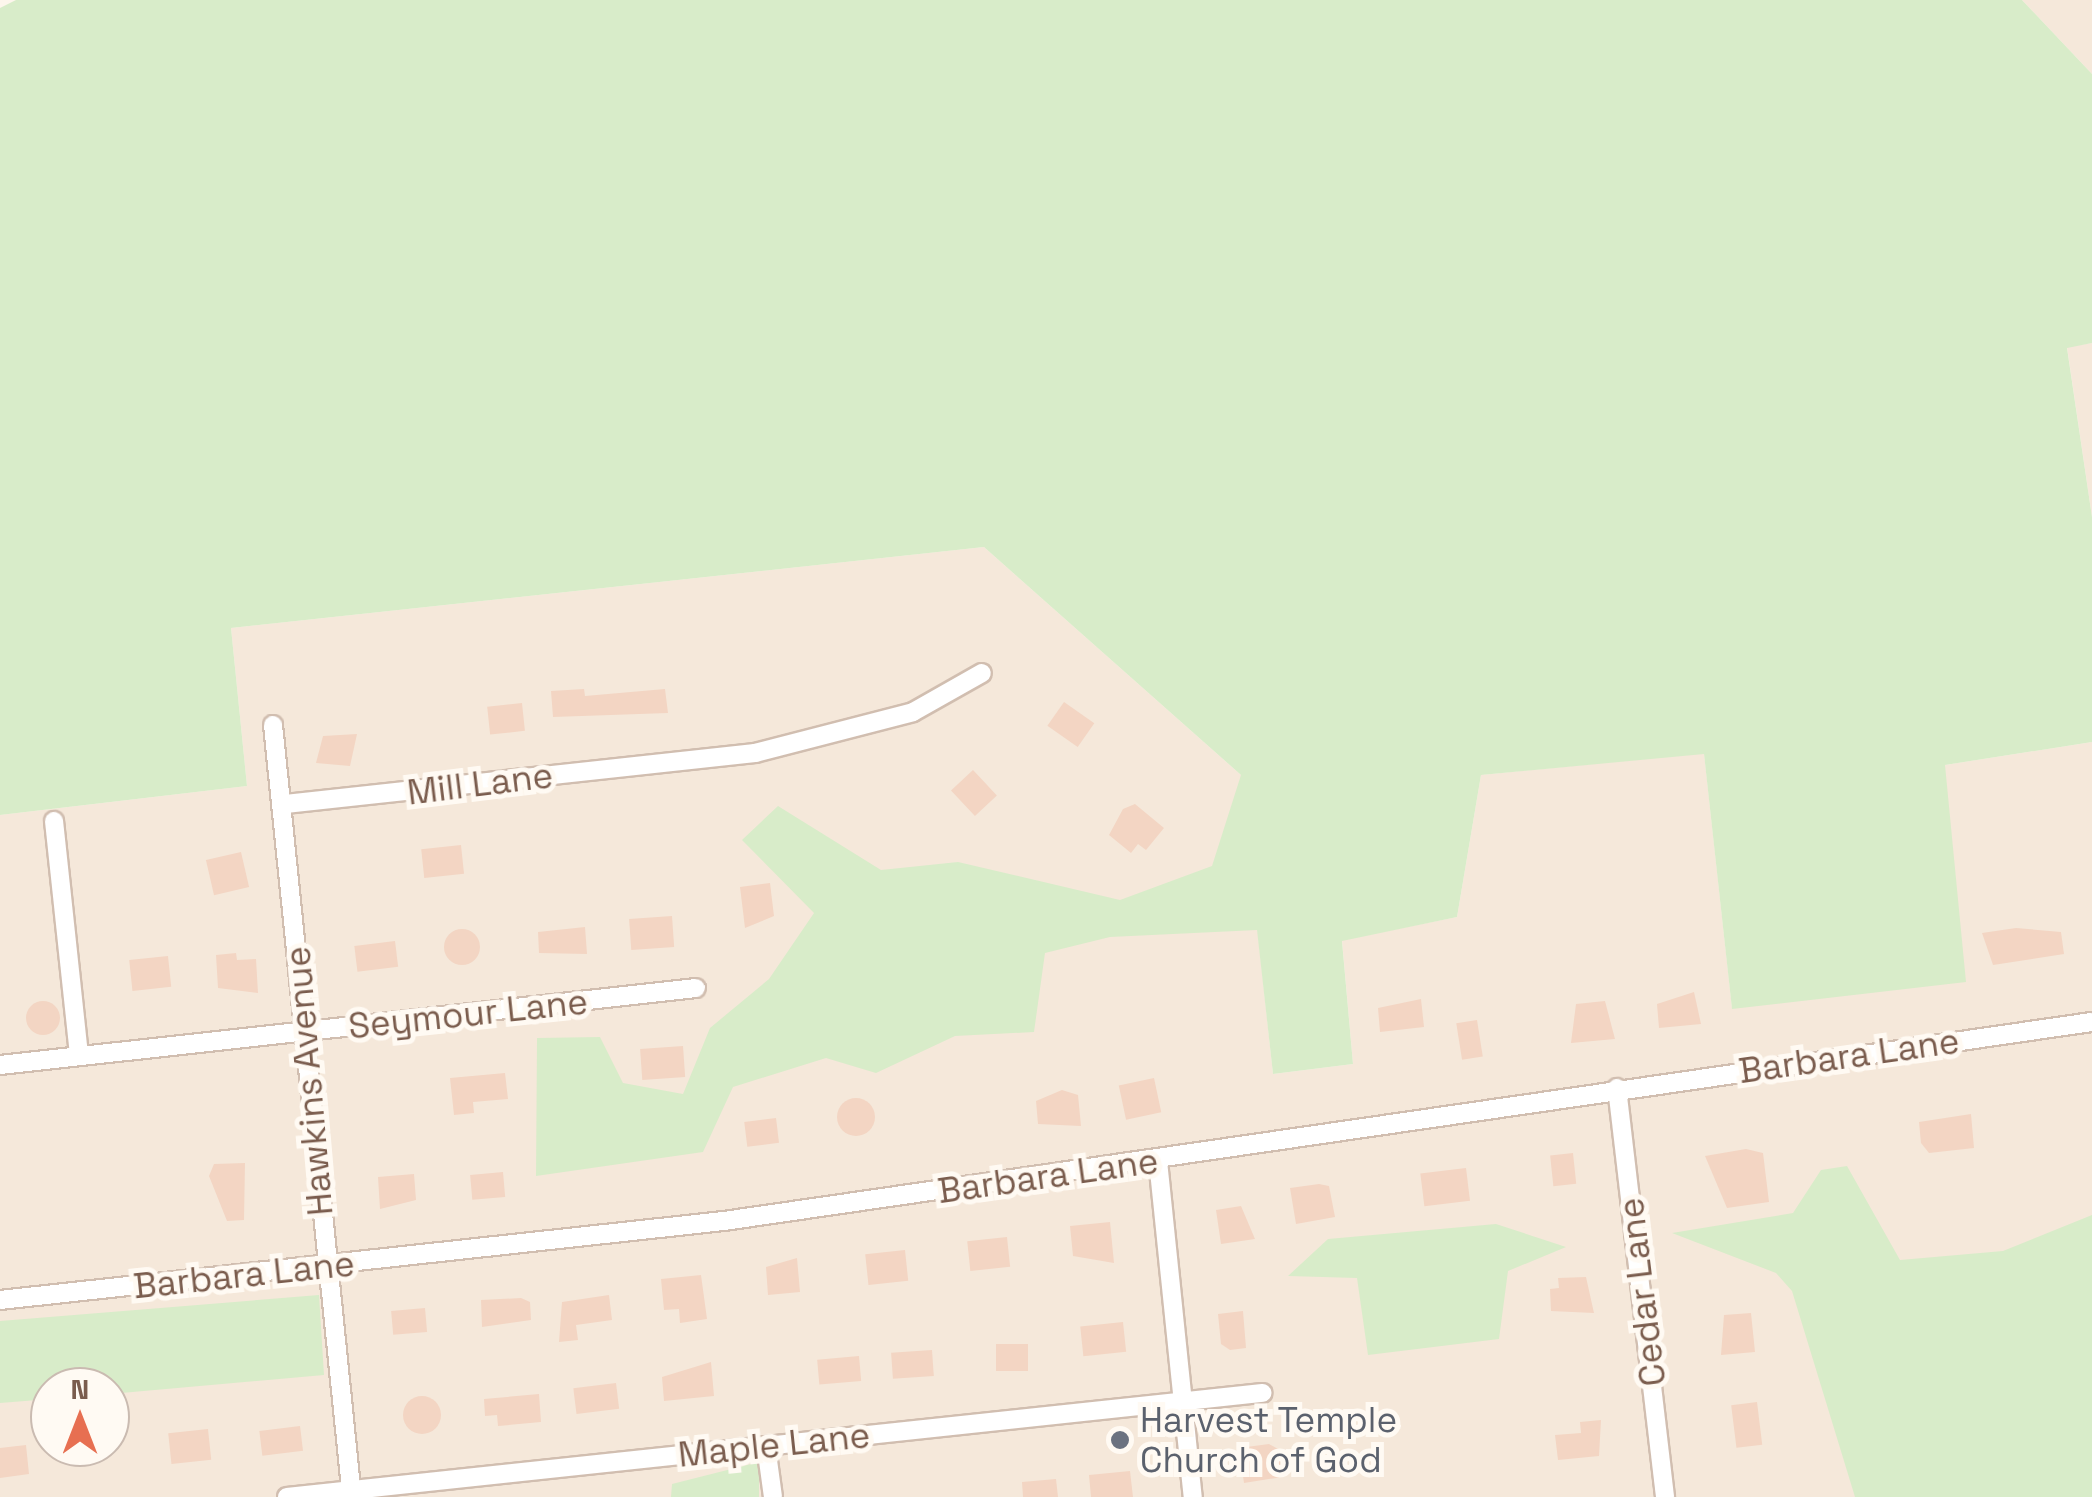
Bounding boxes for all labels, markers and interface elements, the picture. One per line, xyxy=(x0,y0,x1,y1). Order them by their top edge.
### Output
street label: Mill Lane xyxy=(405,754,555,814)
street label: Hawkins Avenue xyxy=(276,944,342,1218)
street label: Seymour Lane xyxy=(346,981,590,1047)
street label: Barbara Lane xyxy=(1736,1020,1962,1092)
street label: Barbara Lane xyxy=(935,1140,1161,1212)
street label: Cedar Lane xyxy=(1610,1195,1674,1389)
street label: Barbara Lane xyxy=(131,1242,357,1308)
north arrow xyxy=(30,1367,130,1467)
text: N xyxy=(71,1371,89,1407)
place label: Harvest Temple Church of God xyxy=(1140,1399,1398,1481)
street label: Maple Lane xyxy=(676,1414,872,1476)
marker: Harvest Temple Church of God xyxy=(1109,1429,1131,1451)

